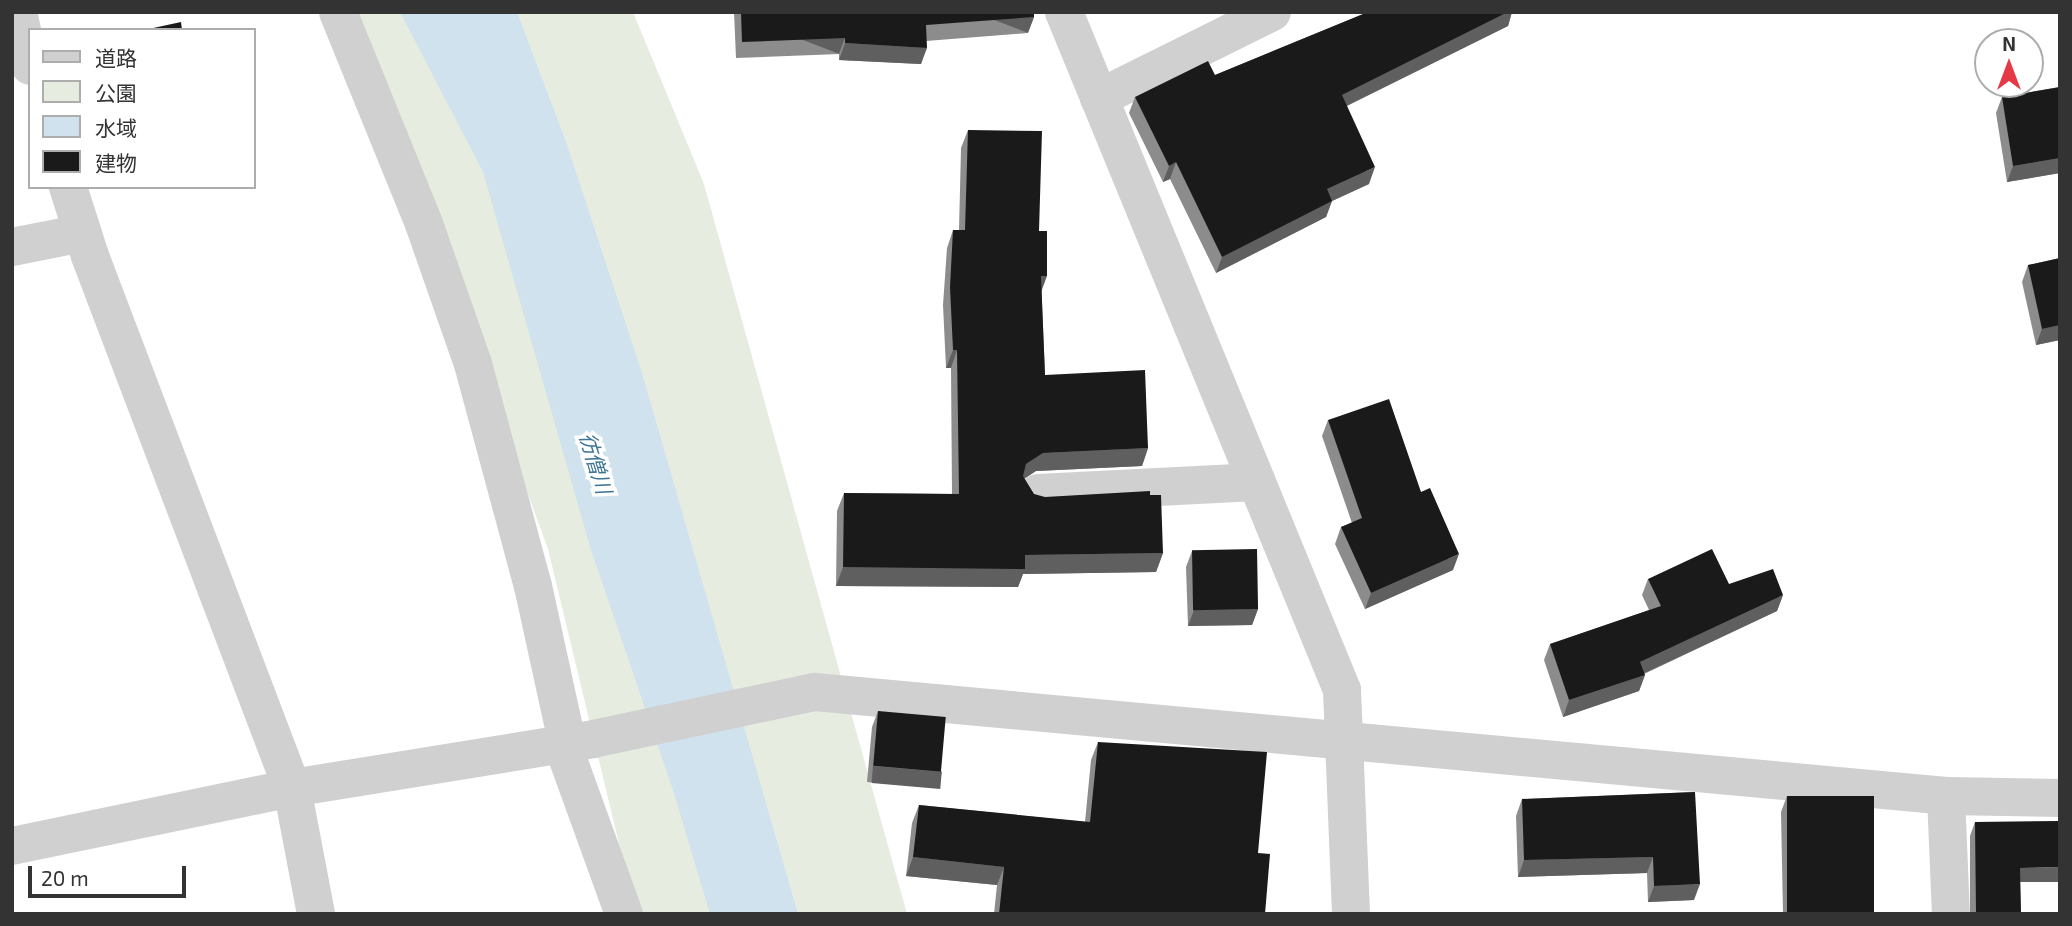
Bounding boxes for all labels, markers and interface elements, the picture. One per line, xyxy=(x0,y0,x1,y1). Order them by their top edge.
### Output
legend xyxy=(28,28,256,189)
north arrow xyxy=(1974,28,2044,98)
text: N xyxy=(2002,32,2016,55)
text: 道路 xyxy=(95,45,137,70)
text: 公園 xyxy=(95,80,137,105)
text: 水域 xyxy=(95,115,137,140)
text: 建物 xyxy=(95,150,137,175)
water label: 彷僧川 xyxy=(575,429,617,497)
scale bar xyxy=(32,852,189,896)
text: 20 m xyxy=(41,865,89,890)

